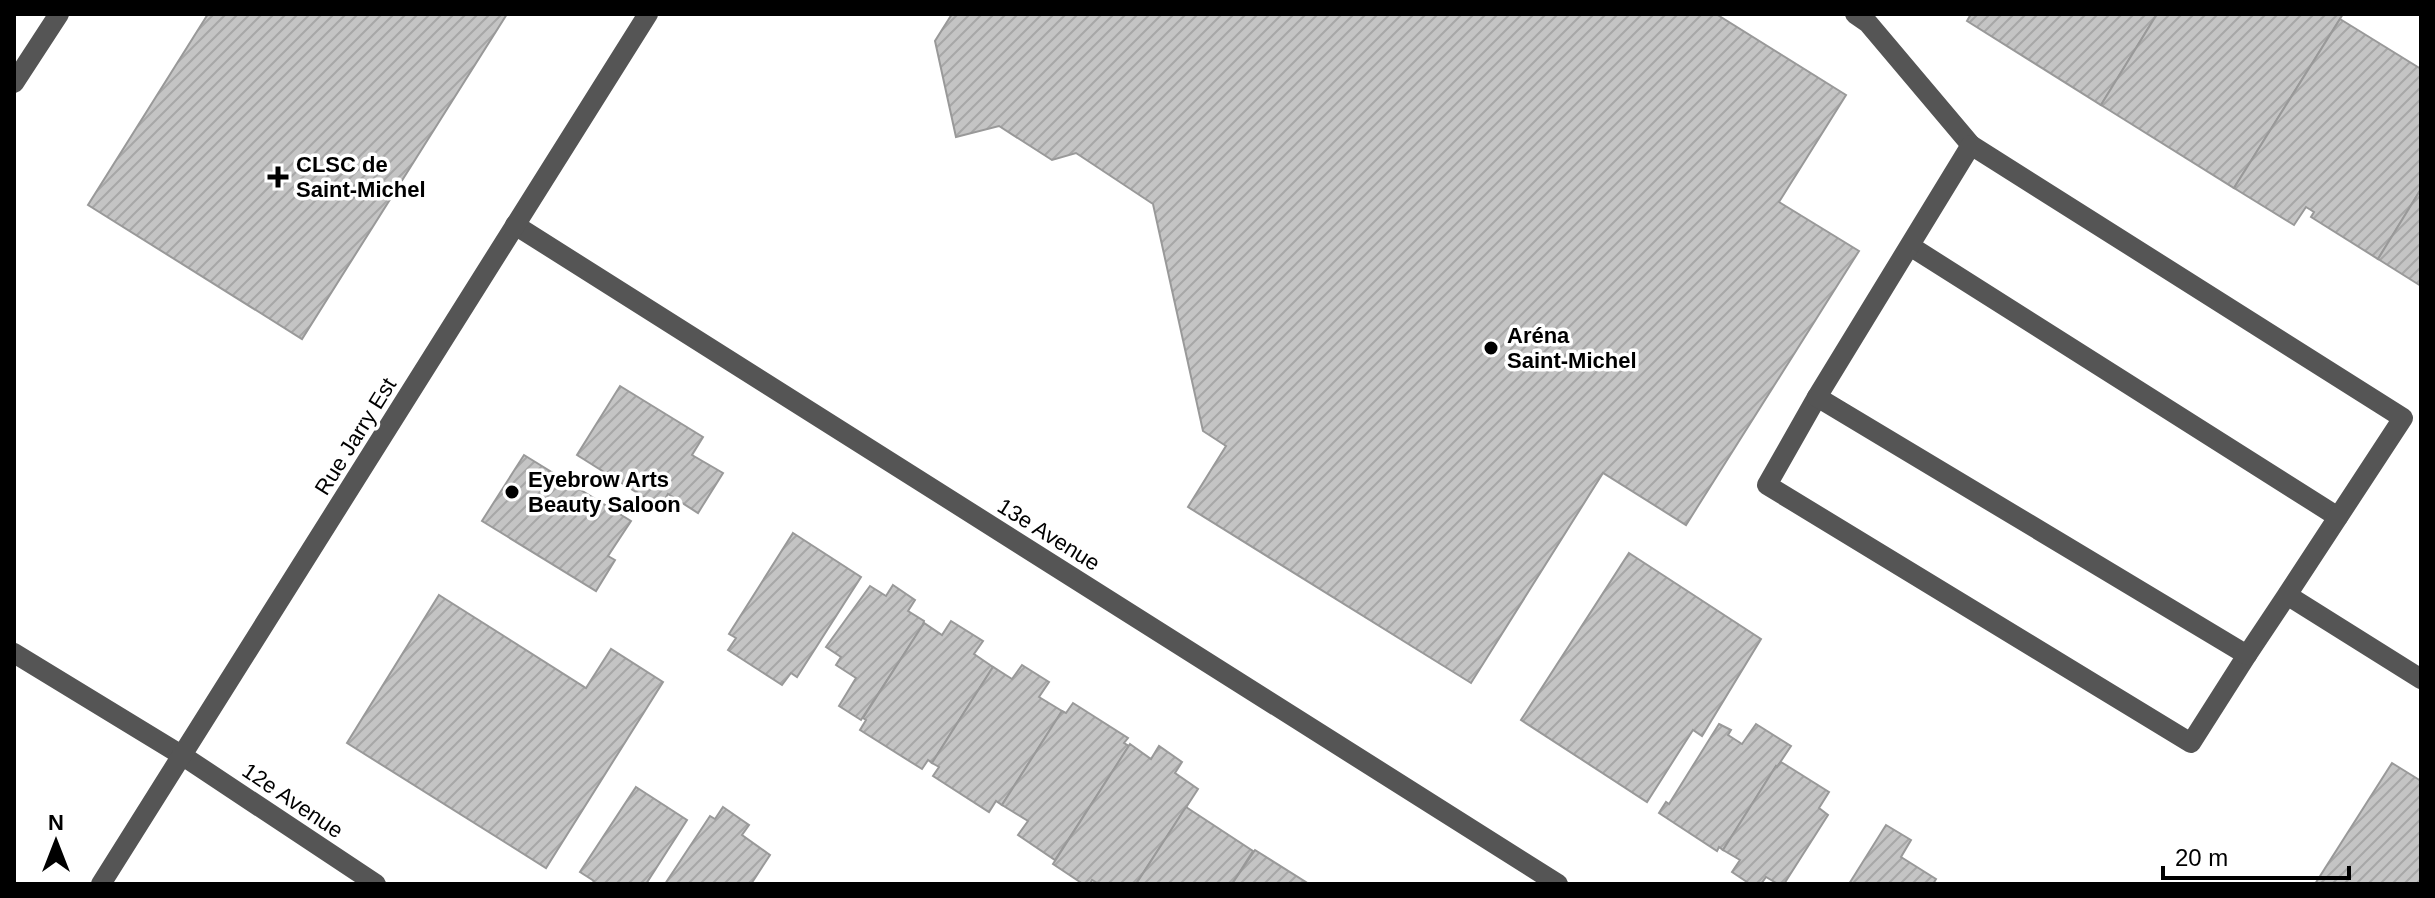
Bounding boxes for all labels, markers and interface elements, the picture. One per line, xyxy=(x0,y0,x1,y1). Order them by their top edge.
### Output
place label: CLSC de Saint-Michel xyxy=(296,152,426,202)
marker: CLSC de Saint-Michel xyxy=(267,166,289,188)
place label: Aréna Saint-Michel xyxy=(1507,323,1637,373)
marker: Aréna Saint-Michel xyxy=(1482,339,1500,357)
street label: Rue Jarry Est xyxy=(310,373,401,499)
place label: Eyebrow Arts Beauty Saloon xyxy=(528,467,681,517)
marker: Eyebrow Arts Beauty Saloon xyxy=(503,483,521,501)
street label: 13e Avenue xyxy=(993,493,1104,576)
street label: 12e Avenue xyxy=(238,758,348,843)
north arrow xyxy=(16,802,96,882)
text: N xyxy=(48,810,64,835)
scale bar xyxy=(2163,830,2349,880)
text: 20 m xyxy=(2175,844,2228,871)

